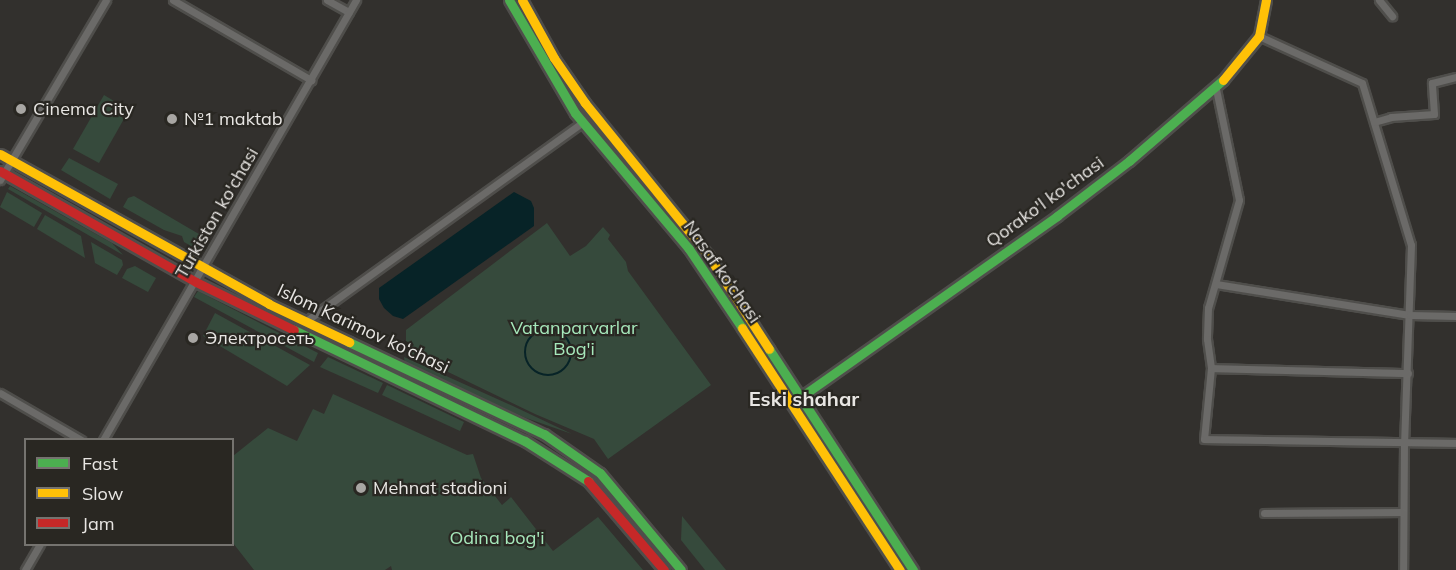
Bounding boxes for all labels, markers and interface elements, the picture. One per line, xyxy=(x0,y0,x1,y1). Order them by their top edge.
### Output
place label: Cinema City xyxy=(33,98,134,120)
marker: Cinema City xyxy=(14,102,28,116)
place label: №1 maktab xyxy=(184,108,283,130)
marker: №1 maktab xyxy=(165,112,179,126)
street label: Turkiston ko'chasi xyxy=(171,144,263,282)
street label: Qorako'l ko'chasi xyxy=(982,152,1108,252)
street label: Nasaf ko‘chasi xyxy=(679,217,765,327)
street label: Islom Karimov ko‘chasi xyxy=(274,280,452,378)
park label: Vatanparvarlar Bog'i xyxy=(511,318,637,360)
place label: Электросеть xyxy=(205,327,314,349)
marker: Электросеть xyxy=(186,331,200,345)
district label: Eski shahar xyxy=(749,386,859,410)
legend xyxy=(24,438,234,546)
text: Fast xyxy=(82,452,118,475)
place label: Mehnat stadioni xyxy=(373,477,507,499)
marker: Mehnat stadioni xyxy=(354,481,368,495)
text: Slow xyxy=(82,482,123,505)
text: Jam xyxy=(82,512,115,535)
park label: Odina bog'i xyxy=(449,527,545,549)

